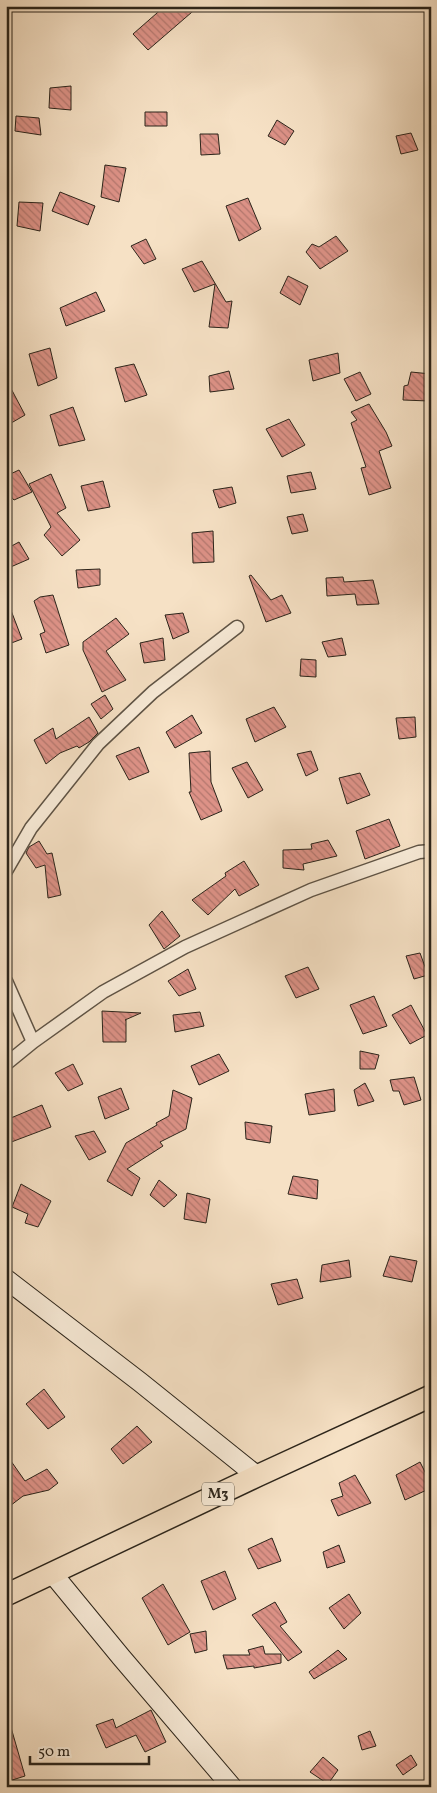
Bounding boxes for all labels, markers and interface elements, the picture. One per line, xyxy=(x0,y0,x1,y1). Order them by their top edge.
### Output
road number: M3 xyxy=(202,1482,234,1506)
scale bar xyxy=(30,1733,149,1765)
text: 50 m xyxy=(38,1742,70,1763)

